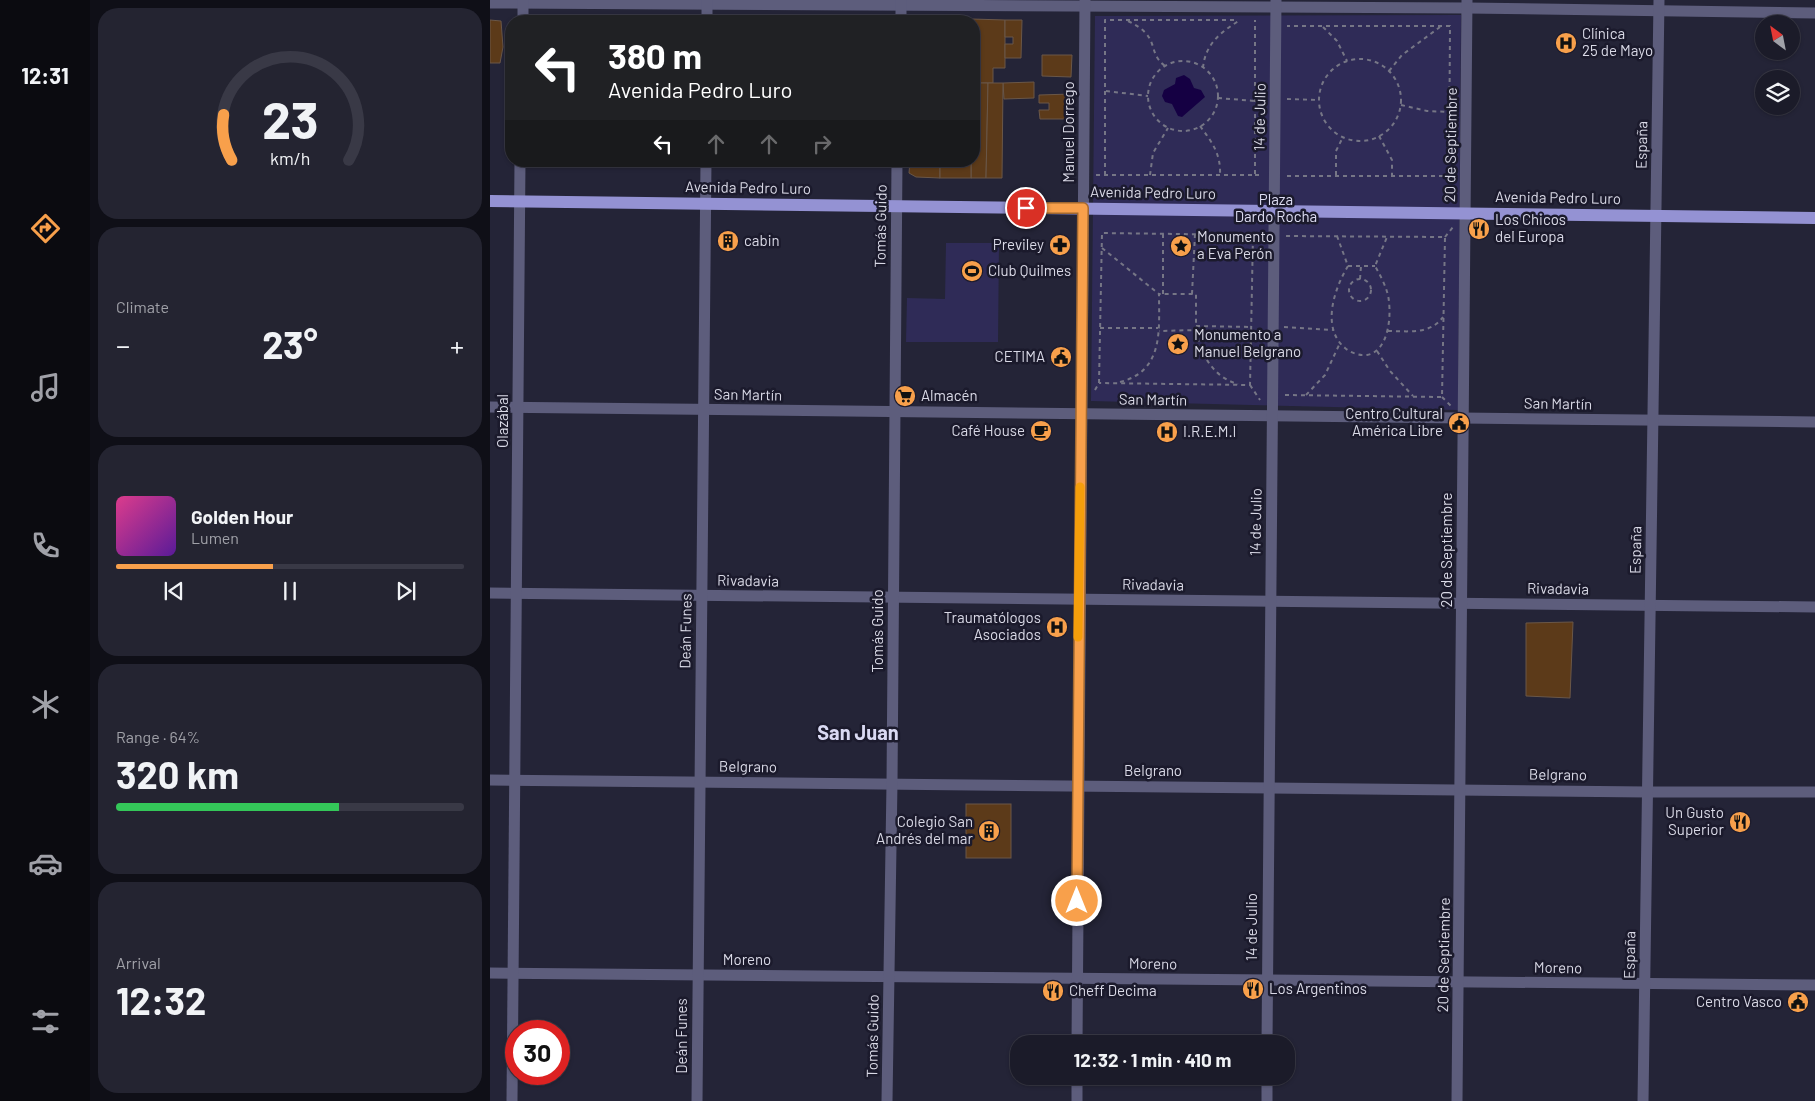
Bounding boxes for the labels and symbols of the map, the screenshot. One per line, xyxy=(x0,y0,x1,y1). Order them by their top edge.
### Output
north arrow xyxy=(1755,15,1800,60)
place label: Clínica 25 de Mayo xyxy=(1582,24,1653,59)
hospital icon: Clínica 25 de Mayo xyxy=(1554,31,1578,55)
street label: Manuel Dorrego xyxy=(1059,81,1077,183)
street label: 14 de Julio xyxy=(1249,83,1269,151)
street label: 20 de Septiembre xyxy=(1440,87,1460,203)
street label: España xyxy=(1632,121,1650,169)
street label: Avenida Pedro Luro xyxy=(685,177,811,197)
street label: Avenida Pedro Luro xyxy=(1090,182,1216,202)
street label: Tomás Guido xyxy=(870,184,890,268)
pin xyxy=(1005,187,1047,229)
street label: Avenida Pedro Luro xyxy=(1495,187,1621,207)
park label: Plaza Dardo Rocha xyxy=(1235,190,1317,225)
place label: Los Chicos del Europa xyxy=(1495,210,1566,245)
restaurant icon: Los Chicos del Europa xyxy=(1467,217,1491,241)
place label: Monumento a Eva Perón xyxy=(1197,227,1274,262)
building icon: cabin xyxy=(716,229,740,253)
place label: cabin xyxy=(744,231,780,249)
pharmacy icon: Previley xyxy=(1048,233,1072,257)
place icon: Monumento a Eva Perón xyxy=(1169,234,1193,258)
place label: Previley xyxy=(993,235,1044,253)
sports icon: Club Quilmes xyxy=(960,259,984,283)
place label: Club Quilmes xyxy=(988,261,1071,279)
place label: Monumento a Manuel Belgrano xyxy=(1194,325,1301,360)
place icon: Monumento a Manuel Belgrano xyxy=(1166,332,1190,356)
public building icon: CETIMA xyxy=(1049,345,1073,369)
place label: CETIMA xyxy=(995,347,1045,365)
street label: San Martín xyxy=(714,384,782,404)
supermarket icon: Almacén xyxy=(893,384,917,408)
place label: Almacén xyxy=(921,386,977,404)
street label: San Martín xyxy=(1119,389,1187,409)
street label: San Martín xyxy=(1524,393,1592,413)
street label: Olazábal xyxy=(493,394,511,448)
place label: Centro Cultural América Libre xyxy=(1345,404,1443,439)
public building icon: Centro Cultural América Libre xyxy=(1447,411,1471,435)
cafe icon: Café House xyxy=(1029,419,1053,443)
hospital icon: I.R.E.M.I xyxy=(1155,420,1179,444)
place label: Café House xyxy=(952,421,1025,439)
place label: I.R.E.M.I xyxy=(1183,422,1236,440)
street label: 14 de Julio xyxy=(1245,488,1265,556)
street label: 20 de Septiembre xyxy=(1437,493,1455,607)
street label: España xyxy=(1626,526,1644,574)
street label: Rivadavia xyxy=(717,570,779,590)
street label: Rivadavia xyxy=(1122,574,1184,594)
street label: Rivadavia xyxy=(1527,578,1589,598)
street label: Tomás Guido xyxy=(868,589,886,673)
street label: Deán Funes xyxy=(675,593,695,669)
place label: Traumatólogos Asociados xyxy=(944,608,1041,643)
hospital icon: Traumatólogos Asociados xyxy=(1045,615,1069,639)
district label: San Juan xyxy=(817,720,899,744)
street label: Belgrano xyxy=(719,756,777,776)
street label: Belgrano xyxy=(1124,761,1182,779)
street label: Belgrano xyxy=(1529,764,1587,784)
place label: Un Gusto Superior xyxy=(1665,803,1725,838)
restaurant icon: Un Gusto Superior xyxy=(1728,810,1752,834)
place label: Colegio San Andrés del mar xyxy=(876,812,974,847)
building icon: Colegio San Andrés del mar xyxy=(977,819,1001,843)
position arrow xyxy=(1050,874,1102,926)
street label: 14 de Julio xyxy=(1242,893,1260,961)
street label: 20 de Septiembre xyxy=(1433,897,1453,1013)
street label: España xyxy=(1620,931,1638,979)
street label: Moreno xyxy=(723,950,771,968)
street label: Moreno xyxy=(1129,954,1177,972)
street label: Moreno xyxy=(1534,958,1582,976)
restaurant icon: Los Argentinos xyxy=(1241,977,1265,1001)
restaurant icon: Cheff Decima xyxy=(1041,979,1065,1003)
place label: Los Argentinos xyxy=(1269,979,1367,997)
place label: Cheff Decima xyxy=(1069,981,1157,999)
public building icon: Centro Vasco xyxy=(1786,990,1810,1014)
place label: Centro Vasco xyxy=(1696,992,1782,1010)
street label: Tomás Guido xyxy=(862,994,882,1078)
street label: Deán Funes xyxy=(672,998,690,1074)
speed limit sign: 30 xyxy=(505,1020,570,1085)

